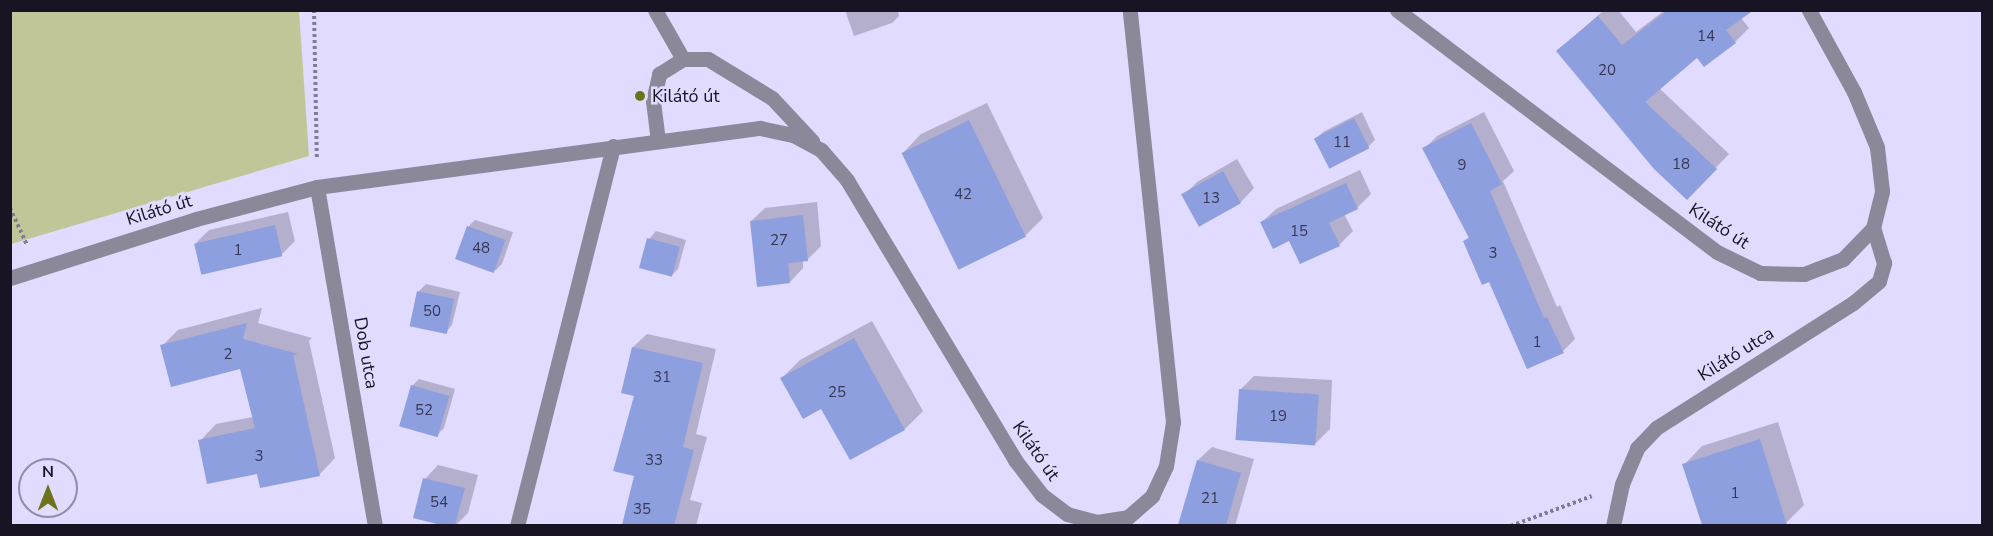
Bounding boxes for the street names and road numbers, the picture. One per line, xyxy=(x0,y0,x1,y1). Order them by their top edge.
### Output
street label: Kilátó út xyxy=(124,190,194,230)
street label: Kilátó út xyxy=(1685,199,1753,253)
street label: Dob utca xyxy=(349,315,383,391)
street label: Kilátó utca xyxy=(1694,322,1778,386)
street label: Kilátó út xyxy=(1008,417,1064,485)

